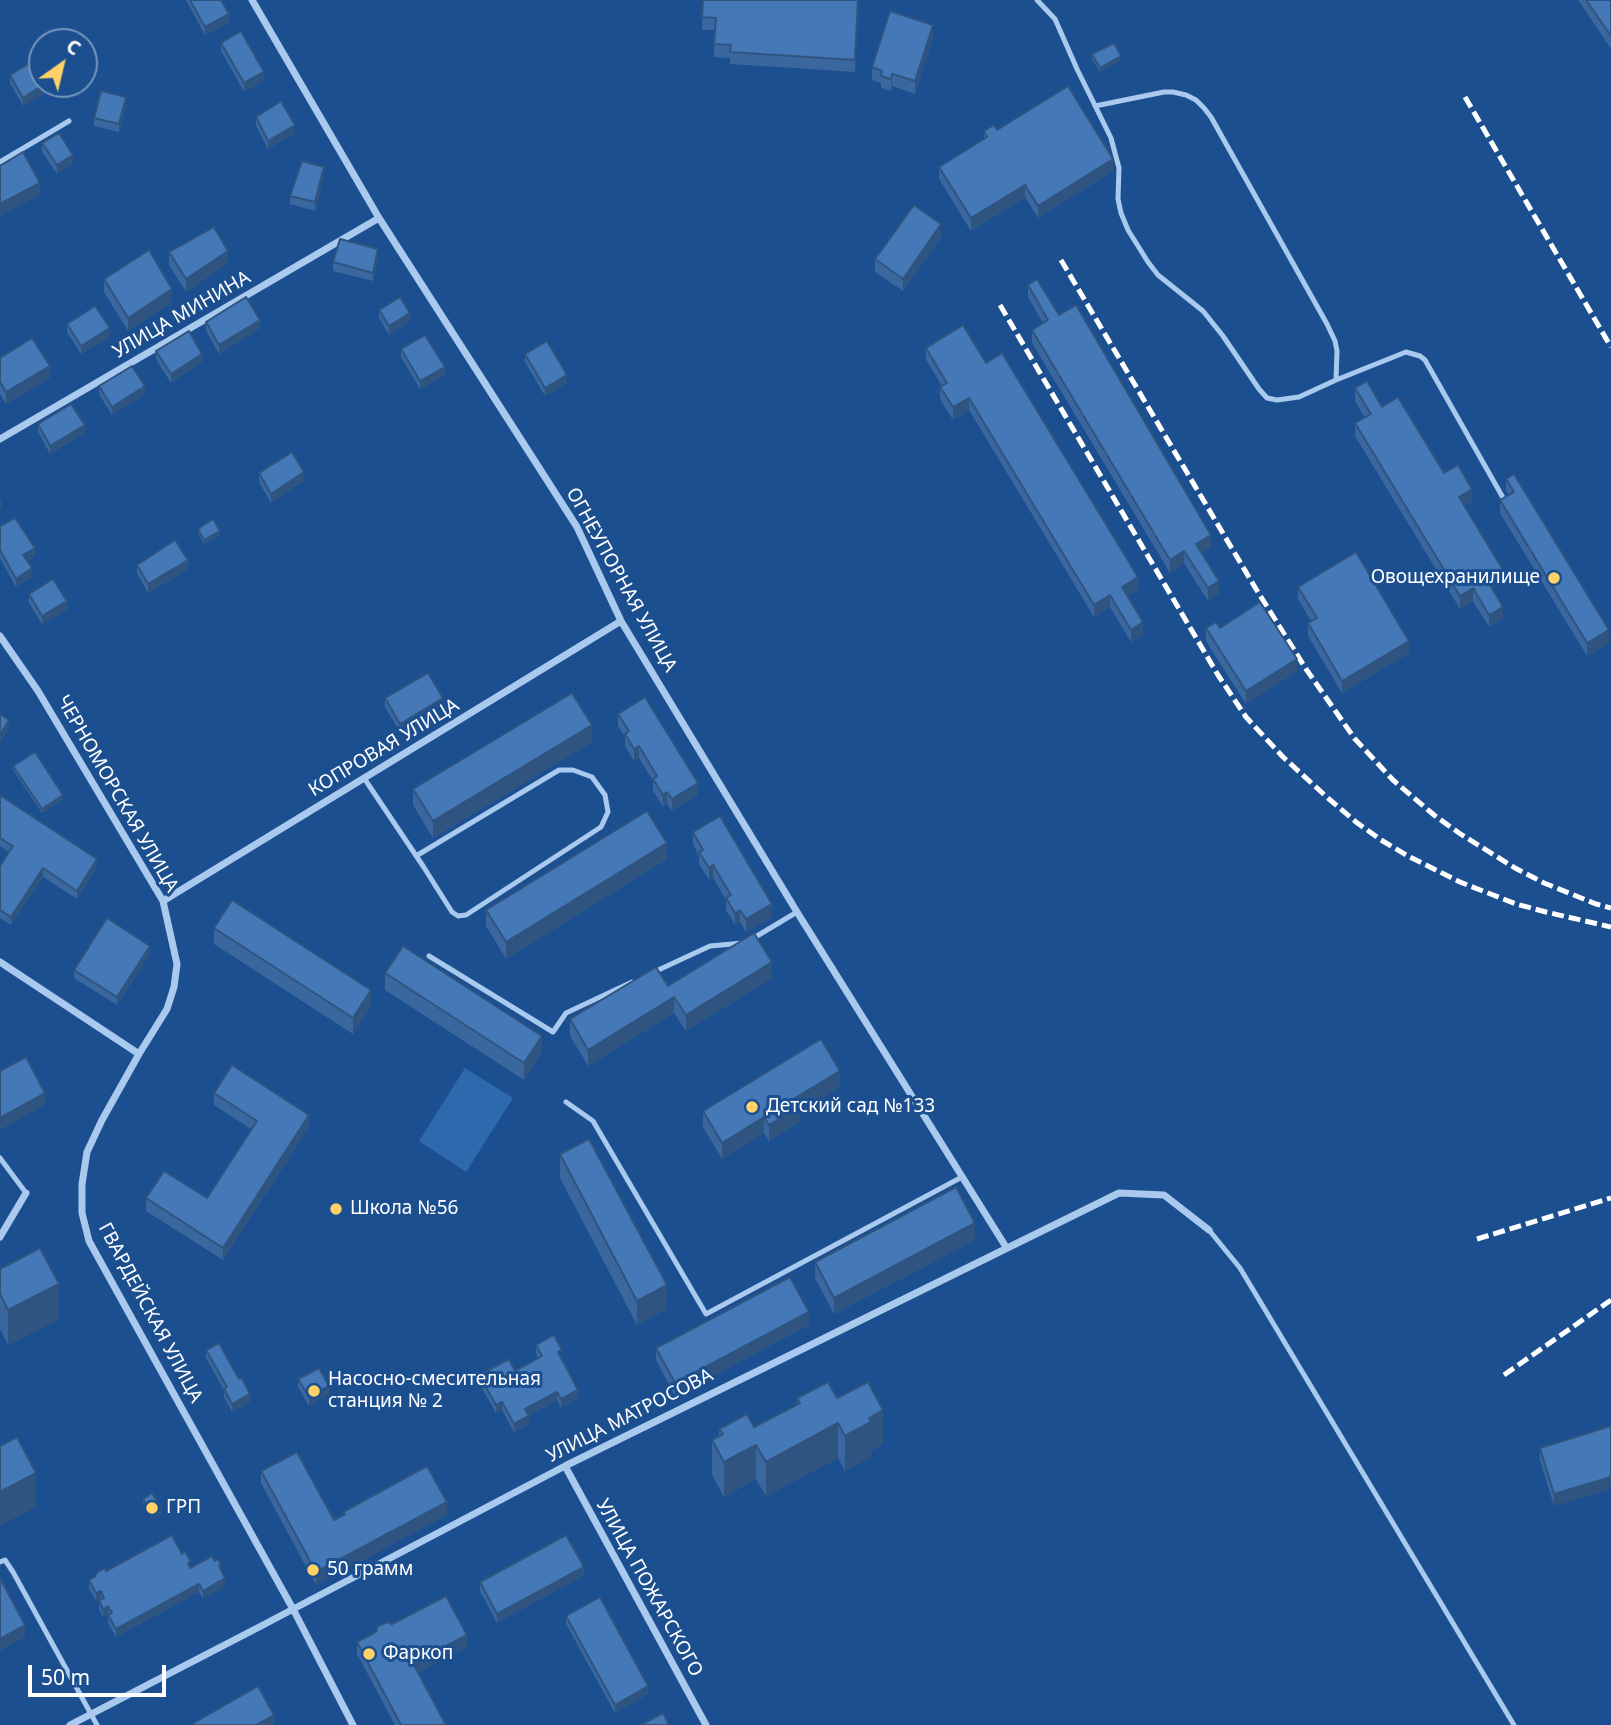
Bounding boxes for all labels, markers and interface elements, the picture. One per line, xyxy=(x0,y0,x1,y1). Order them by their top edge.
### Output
north arrow xyxy=(28,28,98,98)
text: С xyxy=(61,33,86,61)
street label: УЛИЦА МИНИНА xyxy=(109,266,255,364)
street label: ОГНЕУПОРНАЯ УЛИЦА xyxy=(561,484,681,676)
place label: Овощехранилище xyxy=(1371,567,1540,589)
marker: Овощехранилище xyxy=(1546,570,1562,586)
street label: ЧЕРНОМОРСКАЯ УЛИЦА xyxy=(51,691,183,897)
street label: КОПРОВАЯ УЛИЦА xyxy=(305,694,463,802)
place label: Детский сад №133 xyxy=(766,1096,935,1118)
marker: Детский сад №133 xyxy=(744,1099,760,1115)
place label: Школа №56 xyxy=(350,1198,458,1220)
marker: Школа №56 xyxy=(328,1201,344,1217)
street label: ГВАРДЕЙСКАЯ УЛИЦА xyxy=(93,1219,207,1407)
street label: УЛИЦА МАТРОСОВА xyxy=(543,1364,717,1468)
place label: Насосно-смесительная станция № 2 xyxy=(328,1369,541,1413)
marker: Насосно-смесительная станция № 2 xyxy=(306,1383,322,1399)
street label: УЛИЦА ПОЖАРСКОГО xyxy=(591,1495,707,1681)
place label: ГРП xyxy=(166,1497,201,1519)
marker: ГРП xyxy=(144,1500,160,1516)
place label: 50 грамм xyxy=(327,1559,413,1581)
marker: 50 грамм xyxy=(305,1562,321,1578)
place label: Фаркоп xyxy=(383,1643,453,1665)
marker: Фаркоп xyxy=(361,1646,377,1662)
scale bar xyxy=(32,1652,170,1696)
text: 50 m xyxy=(41,1663,90,1691)

